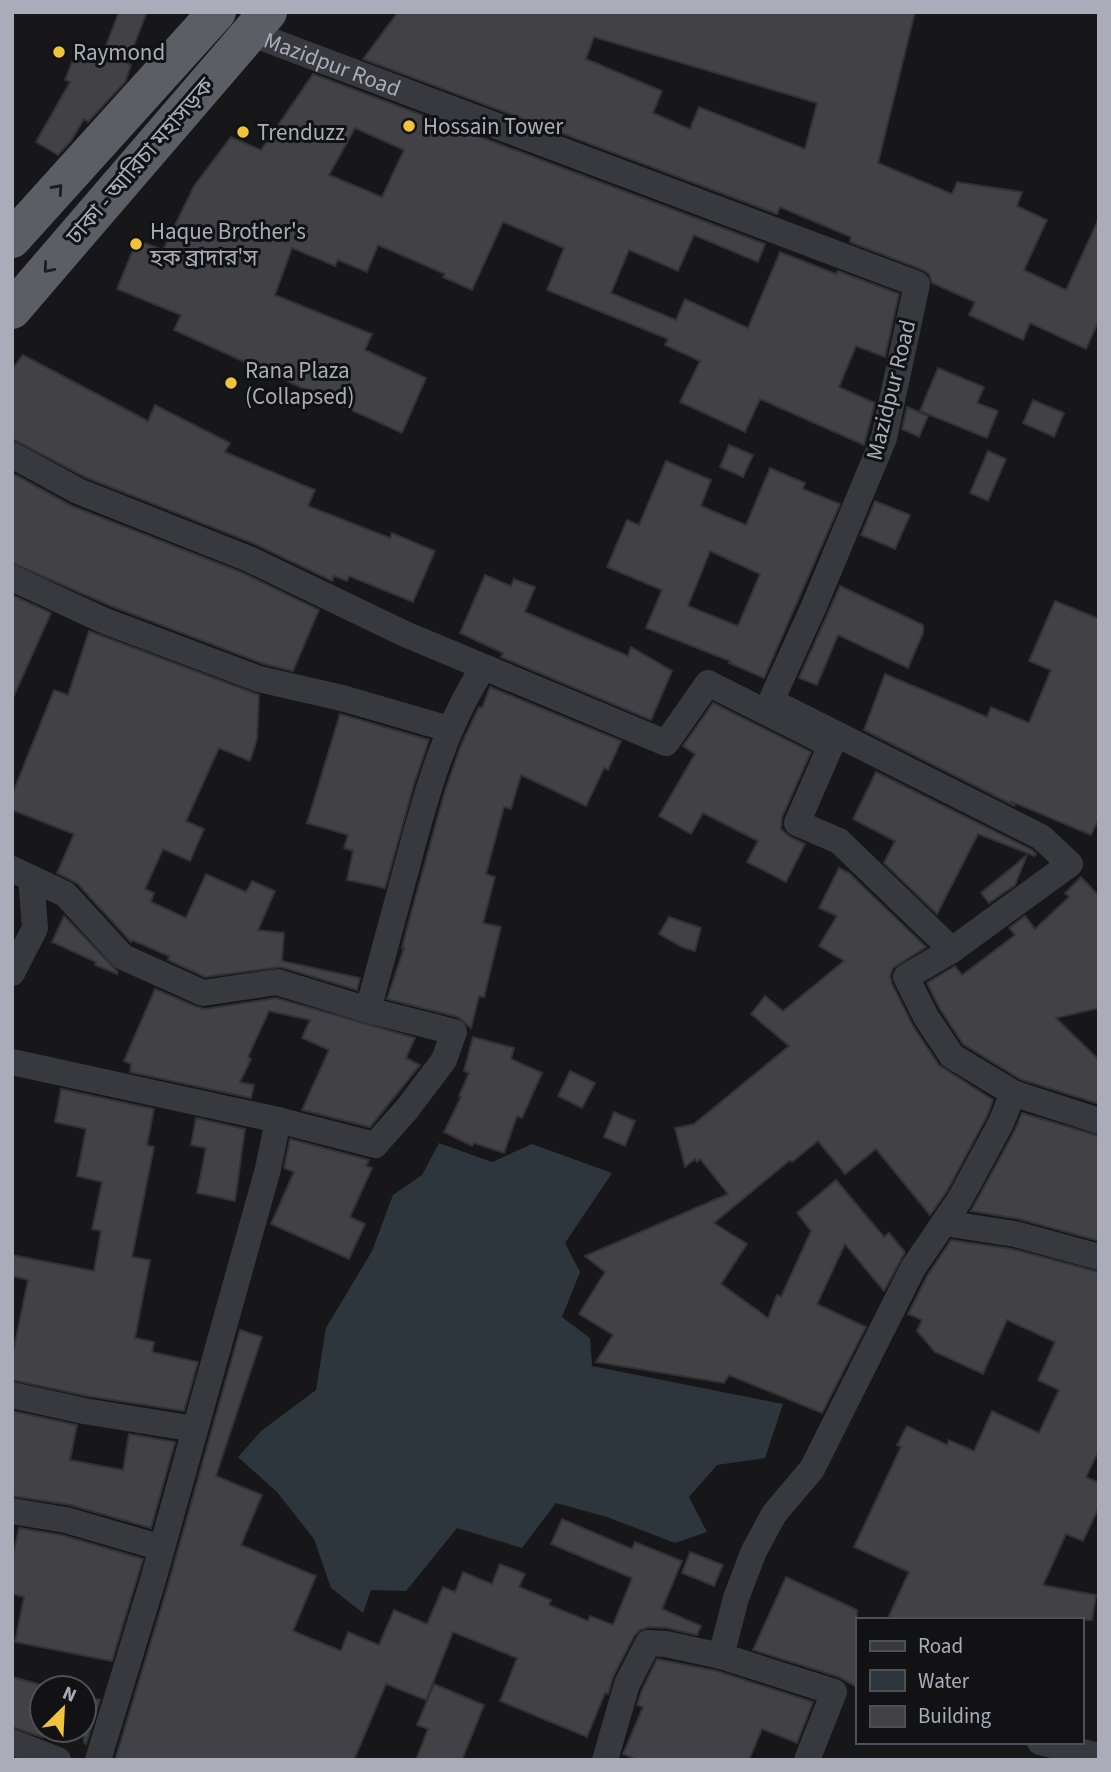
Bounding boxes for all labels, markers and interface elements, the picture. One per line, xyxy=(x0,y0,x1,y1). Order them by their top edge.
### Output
street label: Mazidpur Road xyxy=(259,23,405,105)
place label: Raymond xyxy=(73,36,165,69)
marker: Raymond xyxy=(51,44,67,60)
street label: ঢাকা - আরিচা মহাসড়ক xyxy=(58,70,222,252)
place label: Hossain Tower xyxy=(423,110,564,143)
place label: Trenduzz xyxy=(257,116,345,149)
marker: Hossain Tower xyxy=(401,118,417,134)
marker: Trenduzz xyxy=(235,124,251,140)
one-way arrow xyxy=(50,184,62,197)
place label: Haque Brother's হক ব্রাদার'স xyxy=(149,215,306,274)
marker: Haque Brother's হক ব্রাদার'স xyxy=(128,236,144,252)
one-way arrow xyxy=(44,260,56,273)
street label: Mazidpur Road xyxy=(858,316,924,464)
place label: Rana Plaza (Collapsed) xyxy=(245,354,354,413)
marker: Rana Plaza (Collapsed) xyxy=(223,375,239,391)
legend xyxy=(856,1618,1083,1744)
text: Road xyxy=(918,1631,963,1661)
text: Water xyxy=(918,1666,970,1696)
north arrow xyxy=(28,1674,98,1744)
text: N xyxy=(58,1680,81,1710)
text: Building xyxy=(918,1701,992,1731)

